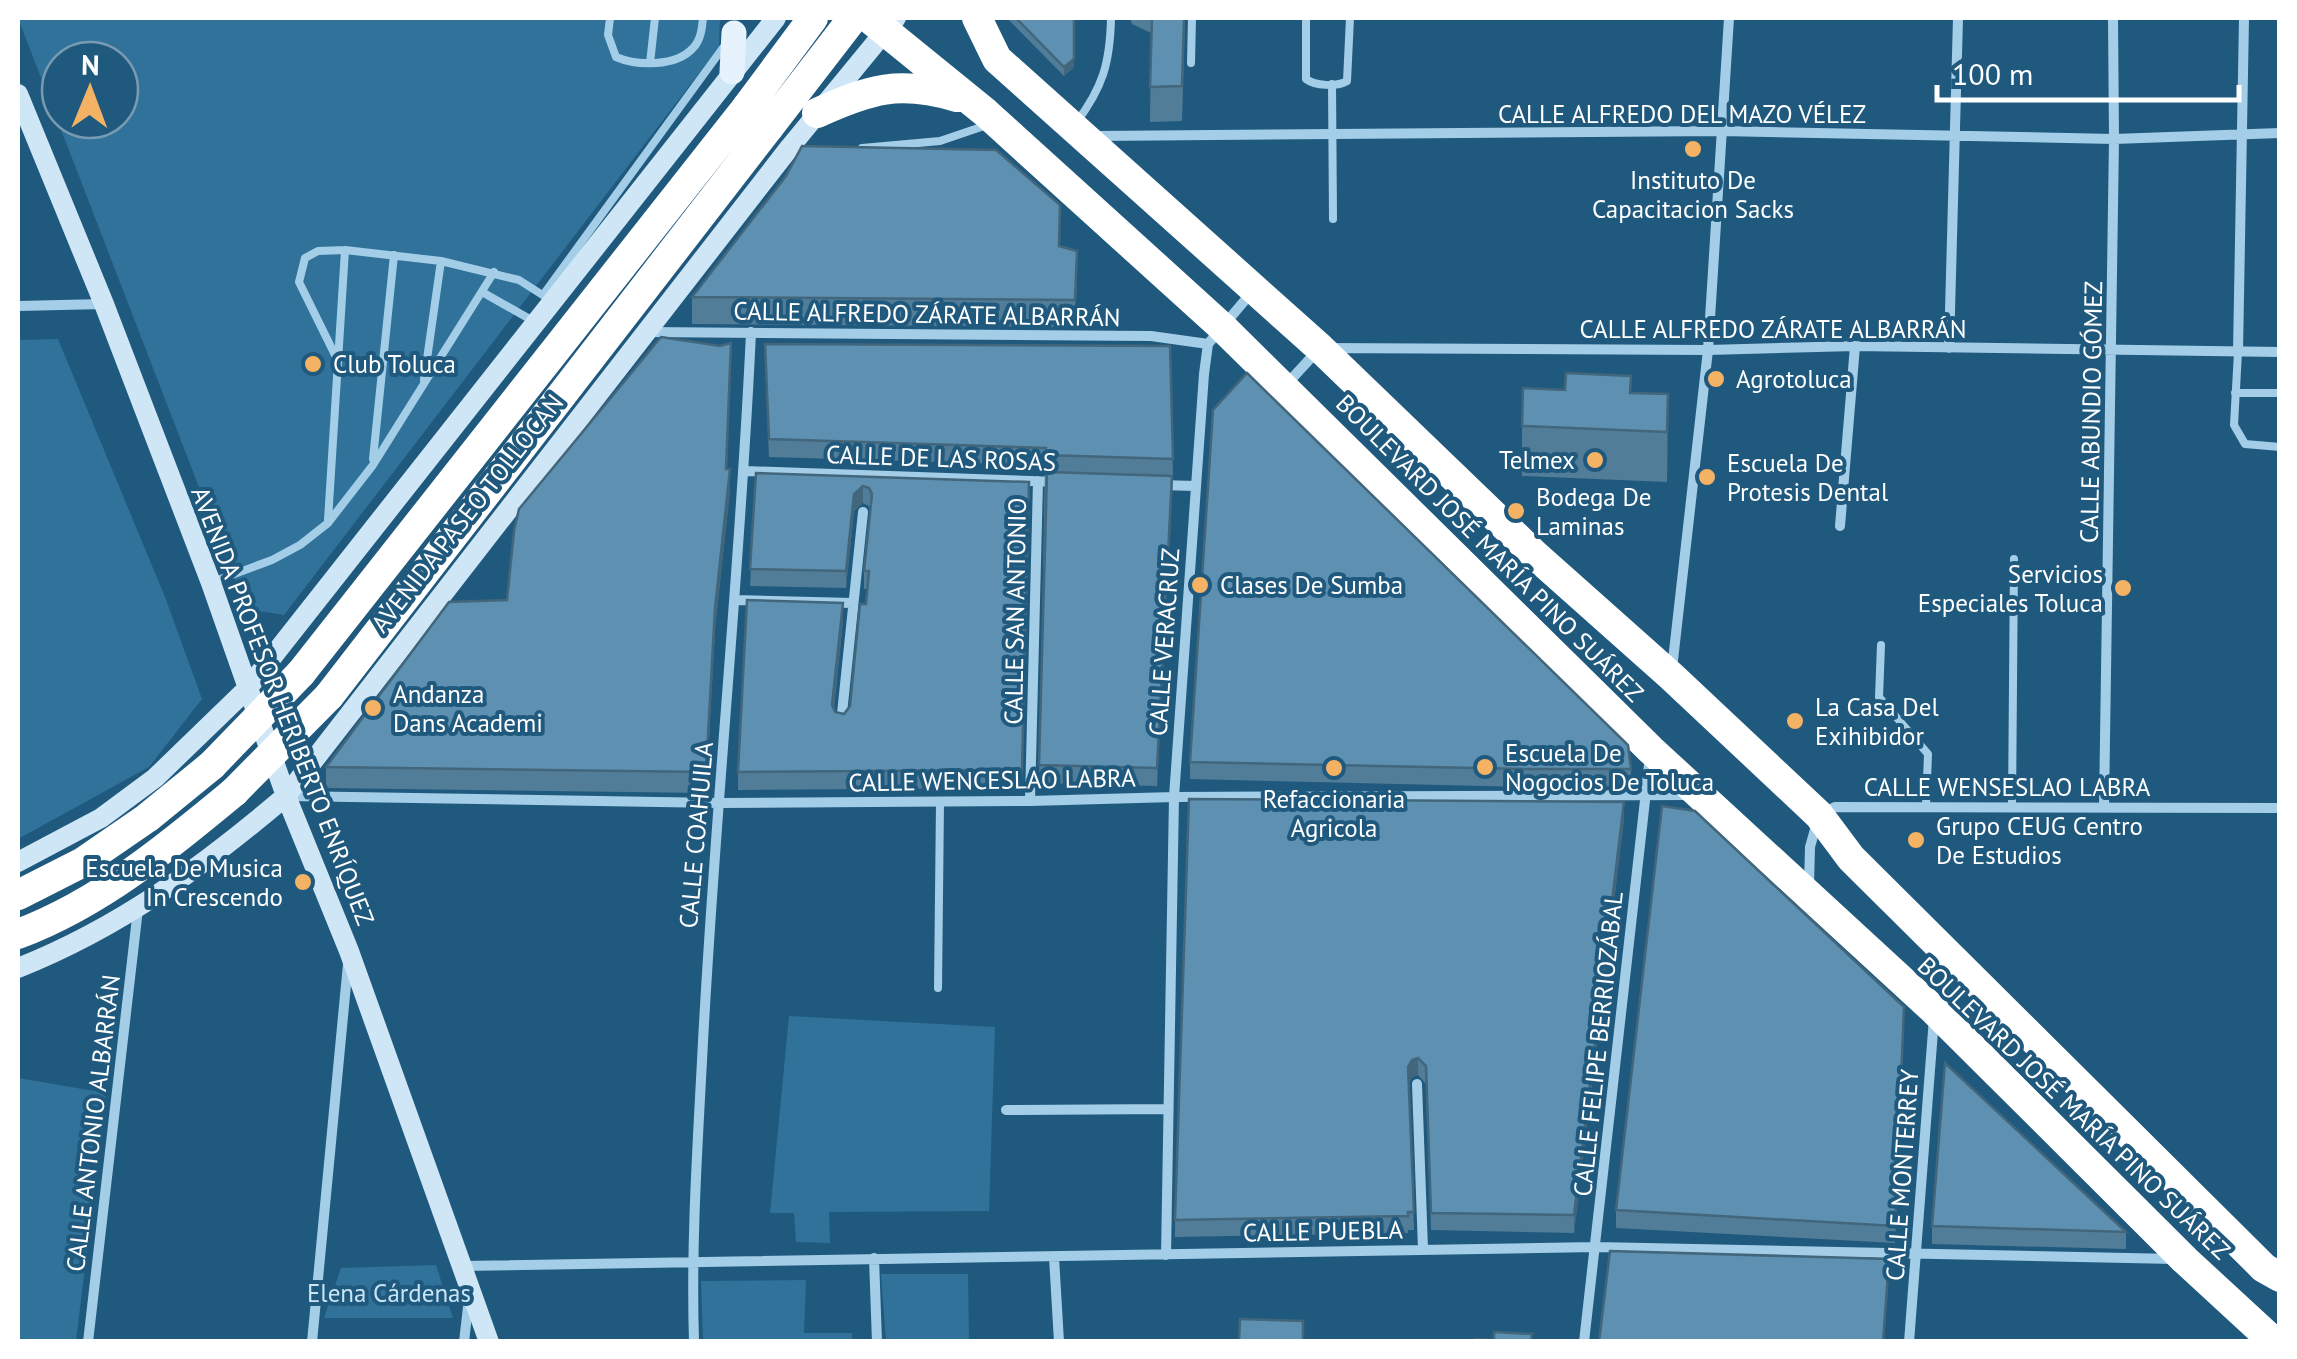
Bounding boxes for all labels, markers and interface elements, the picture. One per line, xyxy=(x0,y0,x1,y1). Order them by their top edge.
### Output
north arrow xyxy=(40,40,140,140)
scale bar xyxy=(1937,40,2240,102)
text: N xyxy=(81,46,100,83)
text: 100 m xyxy=(1952,54,2033,93)
street label: CALLE ALFREDO DEL MAZO VÉLEZ xyxy=(1498,98,1866,130)
marker: Instituto De Capacitacion Sacks xyxy=(1682,138,1704,160)
place label: Instituto De Capacitacion Sacks xyxy=(1592,164,1794,225)
street label: CALLE ABUNDIO GÓMEZ xyxy=(2073,281,2109,543)
street label: CALLE ALFREDO ZÁRATE ALBARRÁN xyxy=(733,295,1121,333)
street label: CALLE ALFREDO ZÁRATE ALBARRÁN xyxy=(1579,313,1967,345)
place label: Club Toluca xyxy=(333,348,456,380)
marker: Club Toluca xyxy=(302,353,324,375)
place label: Agrotoluca xyxy=(1736,363,1852,395)
marker: Agrotoluca xyxy=(1705,368,1727,390)
street label: AVENIDA PASEO TOLLOCAN xyxy=(364,387,570,639)
street label: BOULEVARD JOSÉ MARÍA PINO SUÁREZ xyxy=(1329,387,1651,709)
street label: CALLE DE LAS ROSAS xyxy=(825,438,1057,478)
place label: Telmex xyxy=(1499,444,1575,476)
place label: Escuela De Protesis Dental xyxy=(1727,447,1889,508)
marker: Telmex xyxy=(1584,449,1606,471)
marker: Escuela De Protesis Dental xyxy=(1696,466,1718,488)
place label: Bodega De Laminas xyxy=(1536,481,1651,542)
street label: AVENIDA PROFESOR HERIBERTO ENRÍQUEZ xyxy=(184,482,382,930)
street label: CALLE SAN ANTONIO xyxy=(997,497,1033,725)
marker: Bodega De Laminas xyxy=(1505,500,1527,522)
street label: CALLE VERACRUZ xyxy=(1141,547,1187,737)
place label: Servicios Especiales Toluca xyxy=(1918,558,2103,619)
place label: Clases De Sumba xyxy=(1220,569,1403,601)
marker: Clases De Sumba xyxy=(1189,574,1211,596)
marker: Servicios Especiales Toluca xyxy=(2112,577,2134,599)
place label: Andanza Dans Academi xyxy=(393,678,543,739)
place label: La Casa Del Exihibidor xyxy=(1815,691,1939,752)
marker: Andanza Dans Academi xyxy=(362,697,384,719)
marker: La Casa Del Exihibidor xyxy=(1784,710,1806,732)
place label: Escuela De Nogocios De Toluca xyxy=(1505,737,1714,798)
street label: CALLE COAHUILA xyxy=(672,740,720,930)
marker: Escuela De Nogocios De Toluca xyxy=(1474,756,1496,778)
marker: Refaccionaria Agricola xyxy=(1323,757,1345,779)
street label: CALLE WENCESLAO LABRA xyxy=(848,761,1136,799)
street label: CALLE WENSESLAO LABRA xyxy=(1864,771,2151,803)
place label: Refaccionaria Agricola xyxy=(1263,783,1405,844)
place label: Grupo CEUG Centro De Estudios xyxy=(1936,810,2143,871)
marker: Grupo CEUG Centro De Estudios xyxy=(1905,829,1927,851)
place label: Escuela De Musica In Crescendo xyxy=(85,852,283,913)
marker: Escuela De Musica In Crescendo xyxy=(292,871,314,893)
street label: CALLE FELIPE BERRIOZÁBAL xyxy=(1566,890,1630,1198)
street label: BOULEVARD JOSÉ MARÍA PINO SUÁREZ xyxy=(1911,950,2237,1266)
street label: CALLE ANTONIO ALBARRÁN xyxy=(59,973,127,1273)
street label: CALLE MONTERREY xyxy=(1879,1068,1925,1282)
street label: CALLE PUEBLA xyxy=(1243,1214,1404,1248)
park label: Elena Cárdenas xyxy=(307,1277,471,1309)

